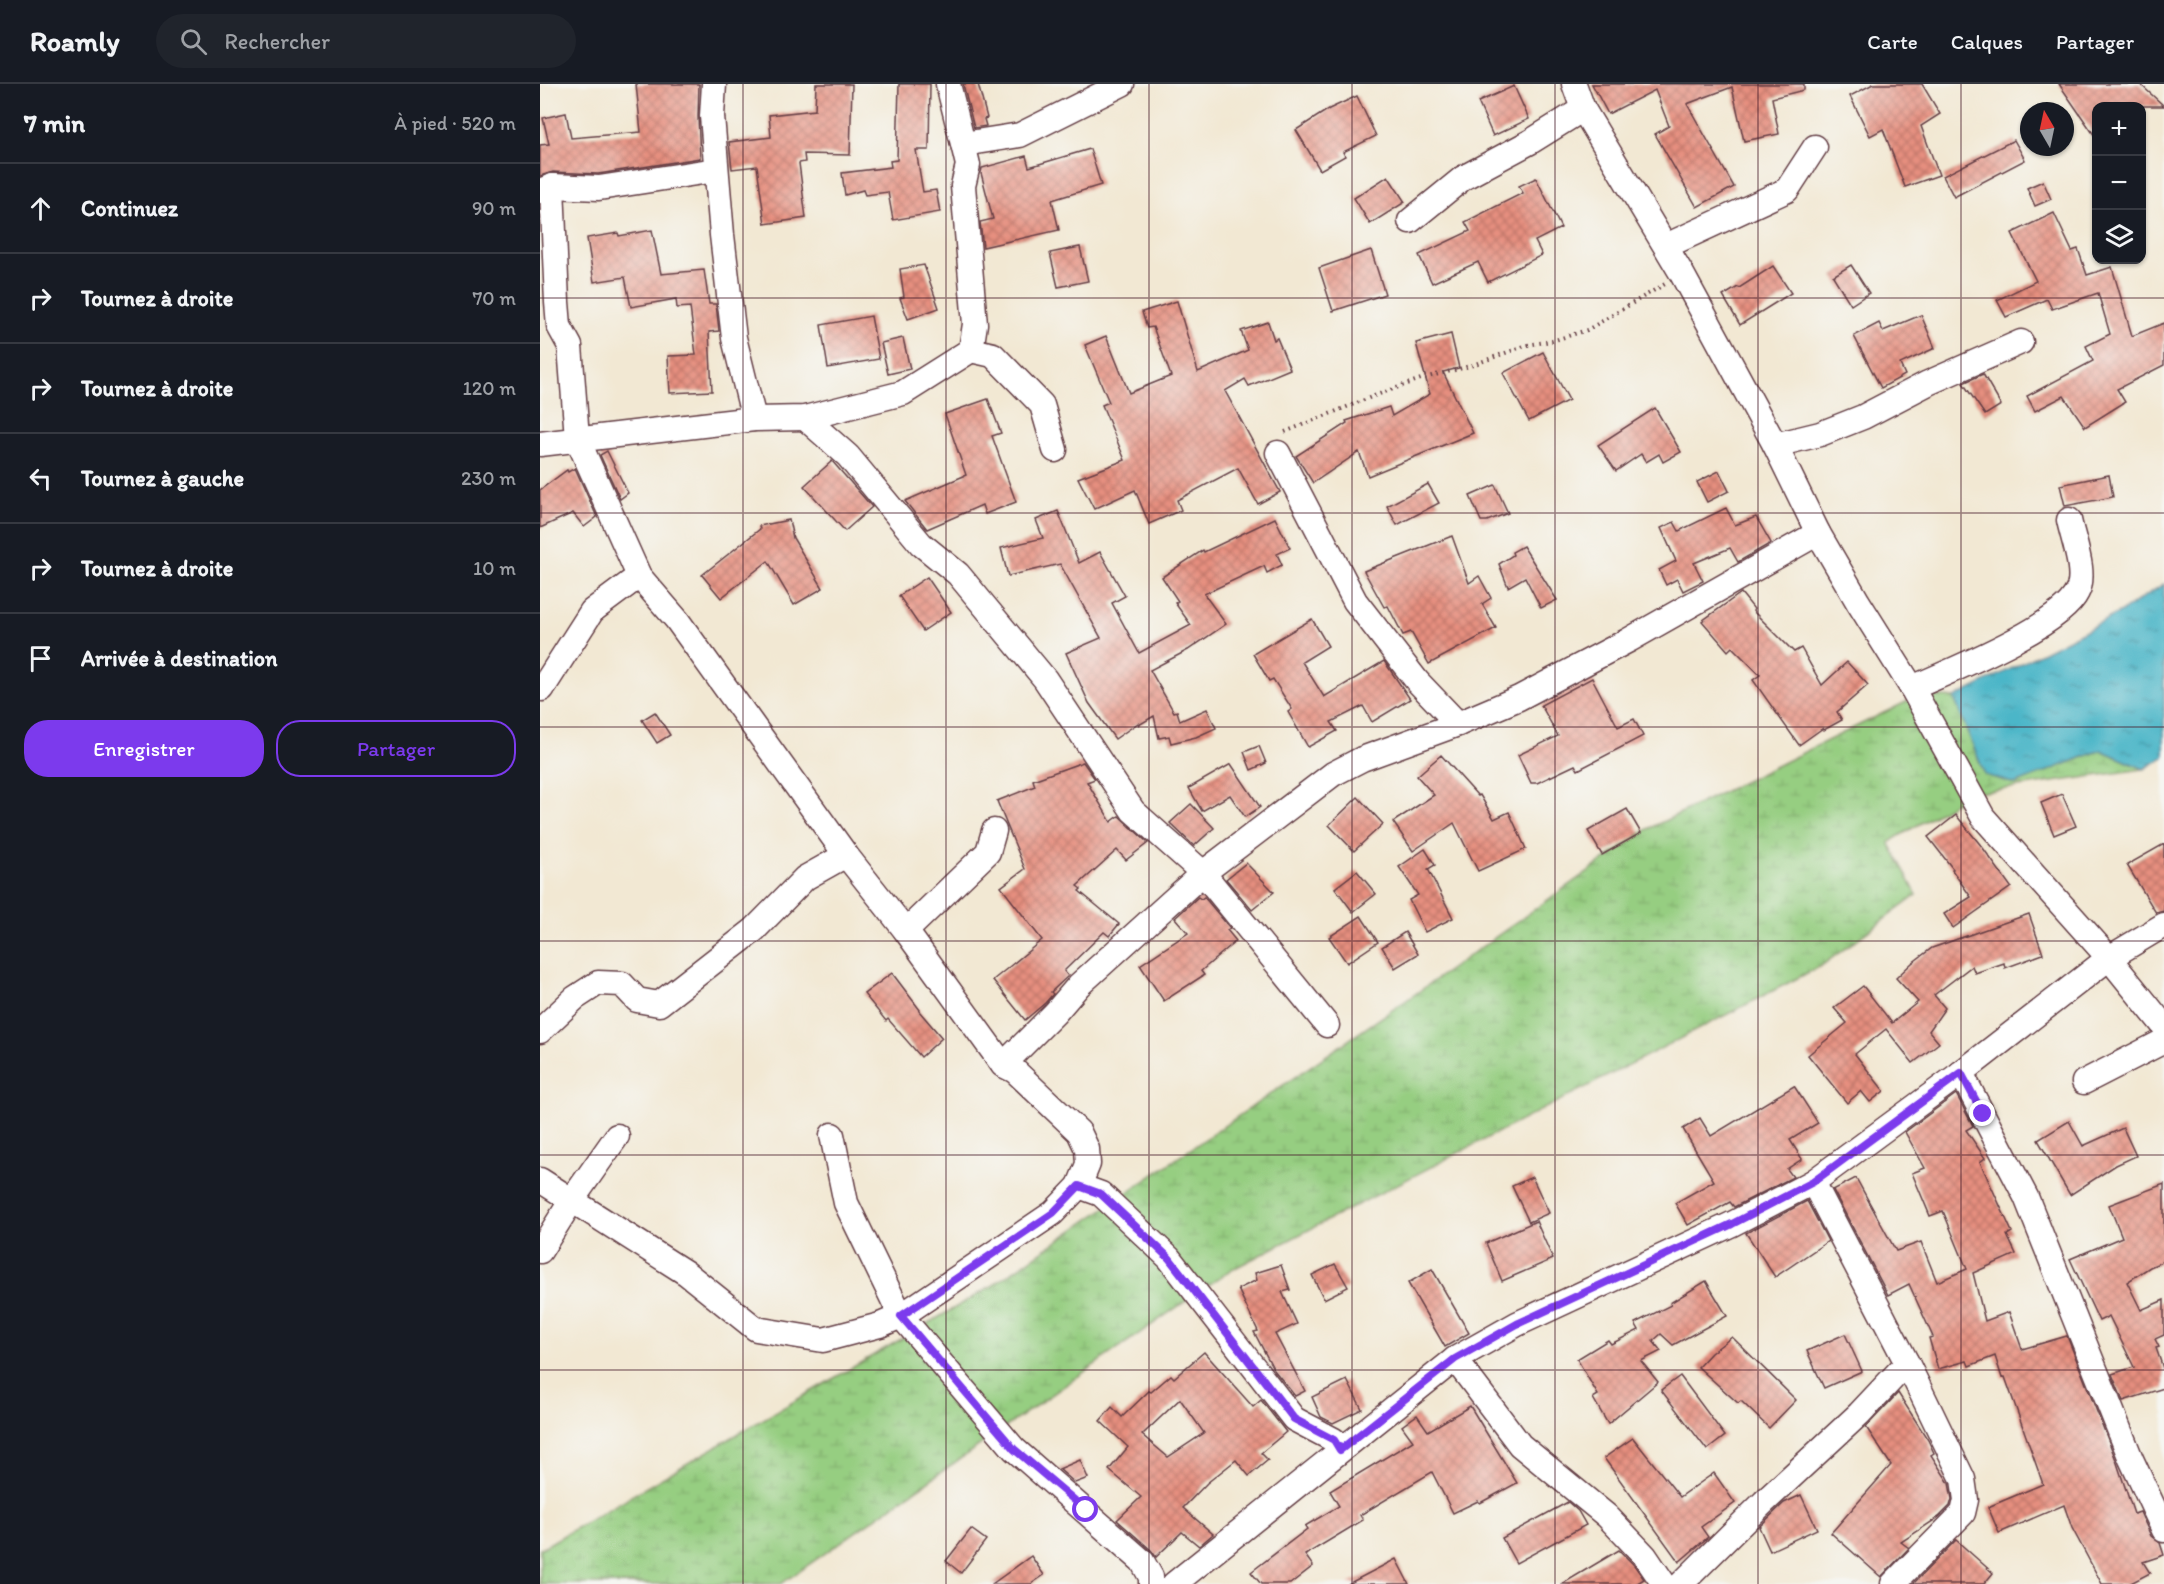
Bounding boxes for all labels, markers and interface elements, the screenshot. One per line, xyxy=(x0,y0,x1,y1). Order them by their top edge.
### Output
search box xyxy=(156,14,576,68)
text: Roamly xyxy=(30,24,120,58)
icon: search xyxy=(177,25,210,58)
text: Rechercher xyxy=(225,28,330,55)
text: Carte xyxy=(1867,29,1918,54)
text: Calques xyxy=(1951,29,2023,54)
text: Partager xyxy=(2056,29,2134,54)
north arrow xyxy=(2020,102,2074,156)
map controls xyxy=(2092,102,2146,264)
button: + xyxy=(2092,102,2146,156)
text: 7 min xyxy=(24,107,85,139)
text: À pied · 520 m xyxy=(394,111,516,135)
button: − xyxy=(2092,156,2146,210)
icon: ahead xyxy=(24,192,57,225)
text: Continuez xyxy=(81,195,178,222)
text: 90 m xyxy=(472,196,516,220)
button: layers xyxy=(2092,210,2146,264)
icon: right xyxy=(24,282,57,315)
text: Tournez à droite xyxy=(81,285,233,312)
text: 70 m xyxy=(472,286,516,310)
icon: right xyxy=(24,372,57,405)
text: Tournez à droite xyxy=(81,375,233,402)
text: 120 m xyxy=(463,376,516,400)
icon: left xyxy=(24,462,57,495)
text: Tournez à gauche xyxy=(81,465,244,492)
text: 230 m xyxy=(461,466,516,490)
icon: right xyxy=(24,552,57,585)
text: Tournez à droite xyxy=(81,555,233,582)
text: 10 m xyxy=(473,556,516,580)
icon: arrive xyxy=(24,642,57,675)
text: Arrivée à destination xyxy=(81,645,277,672)
button: Enregistrer xyxy=(24,720,264,777)
button: Partager xyxy=(276,720,516,777)
route end xyxy=(1969,1100,1995,1126)
route start xyxy=(1072,1496,1098,1522)

